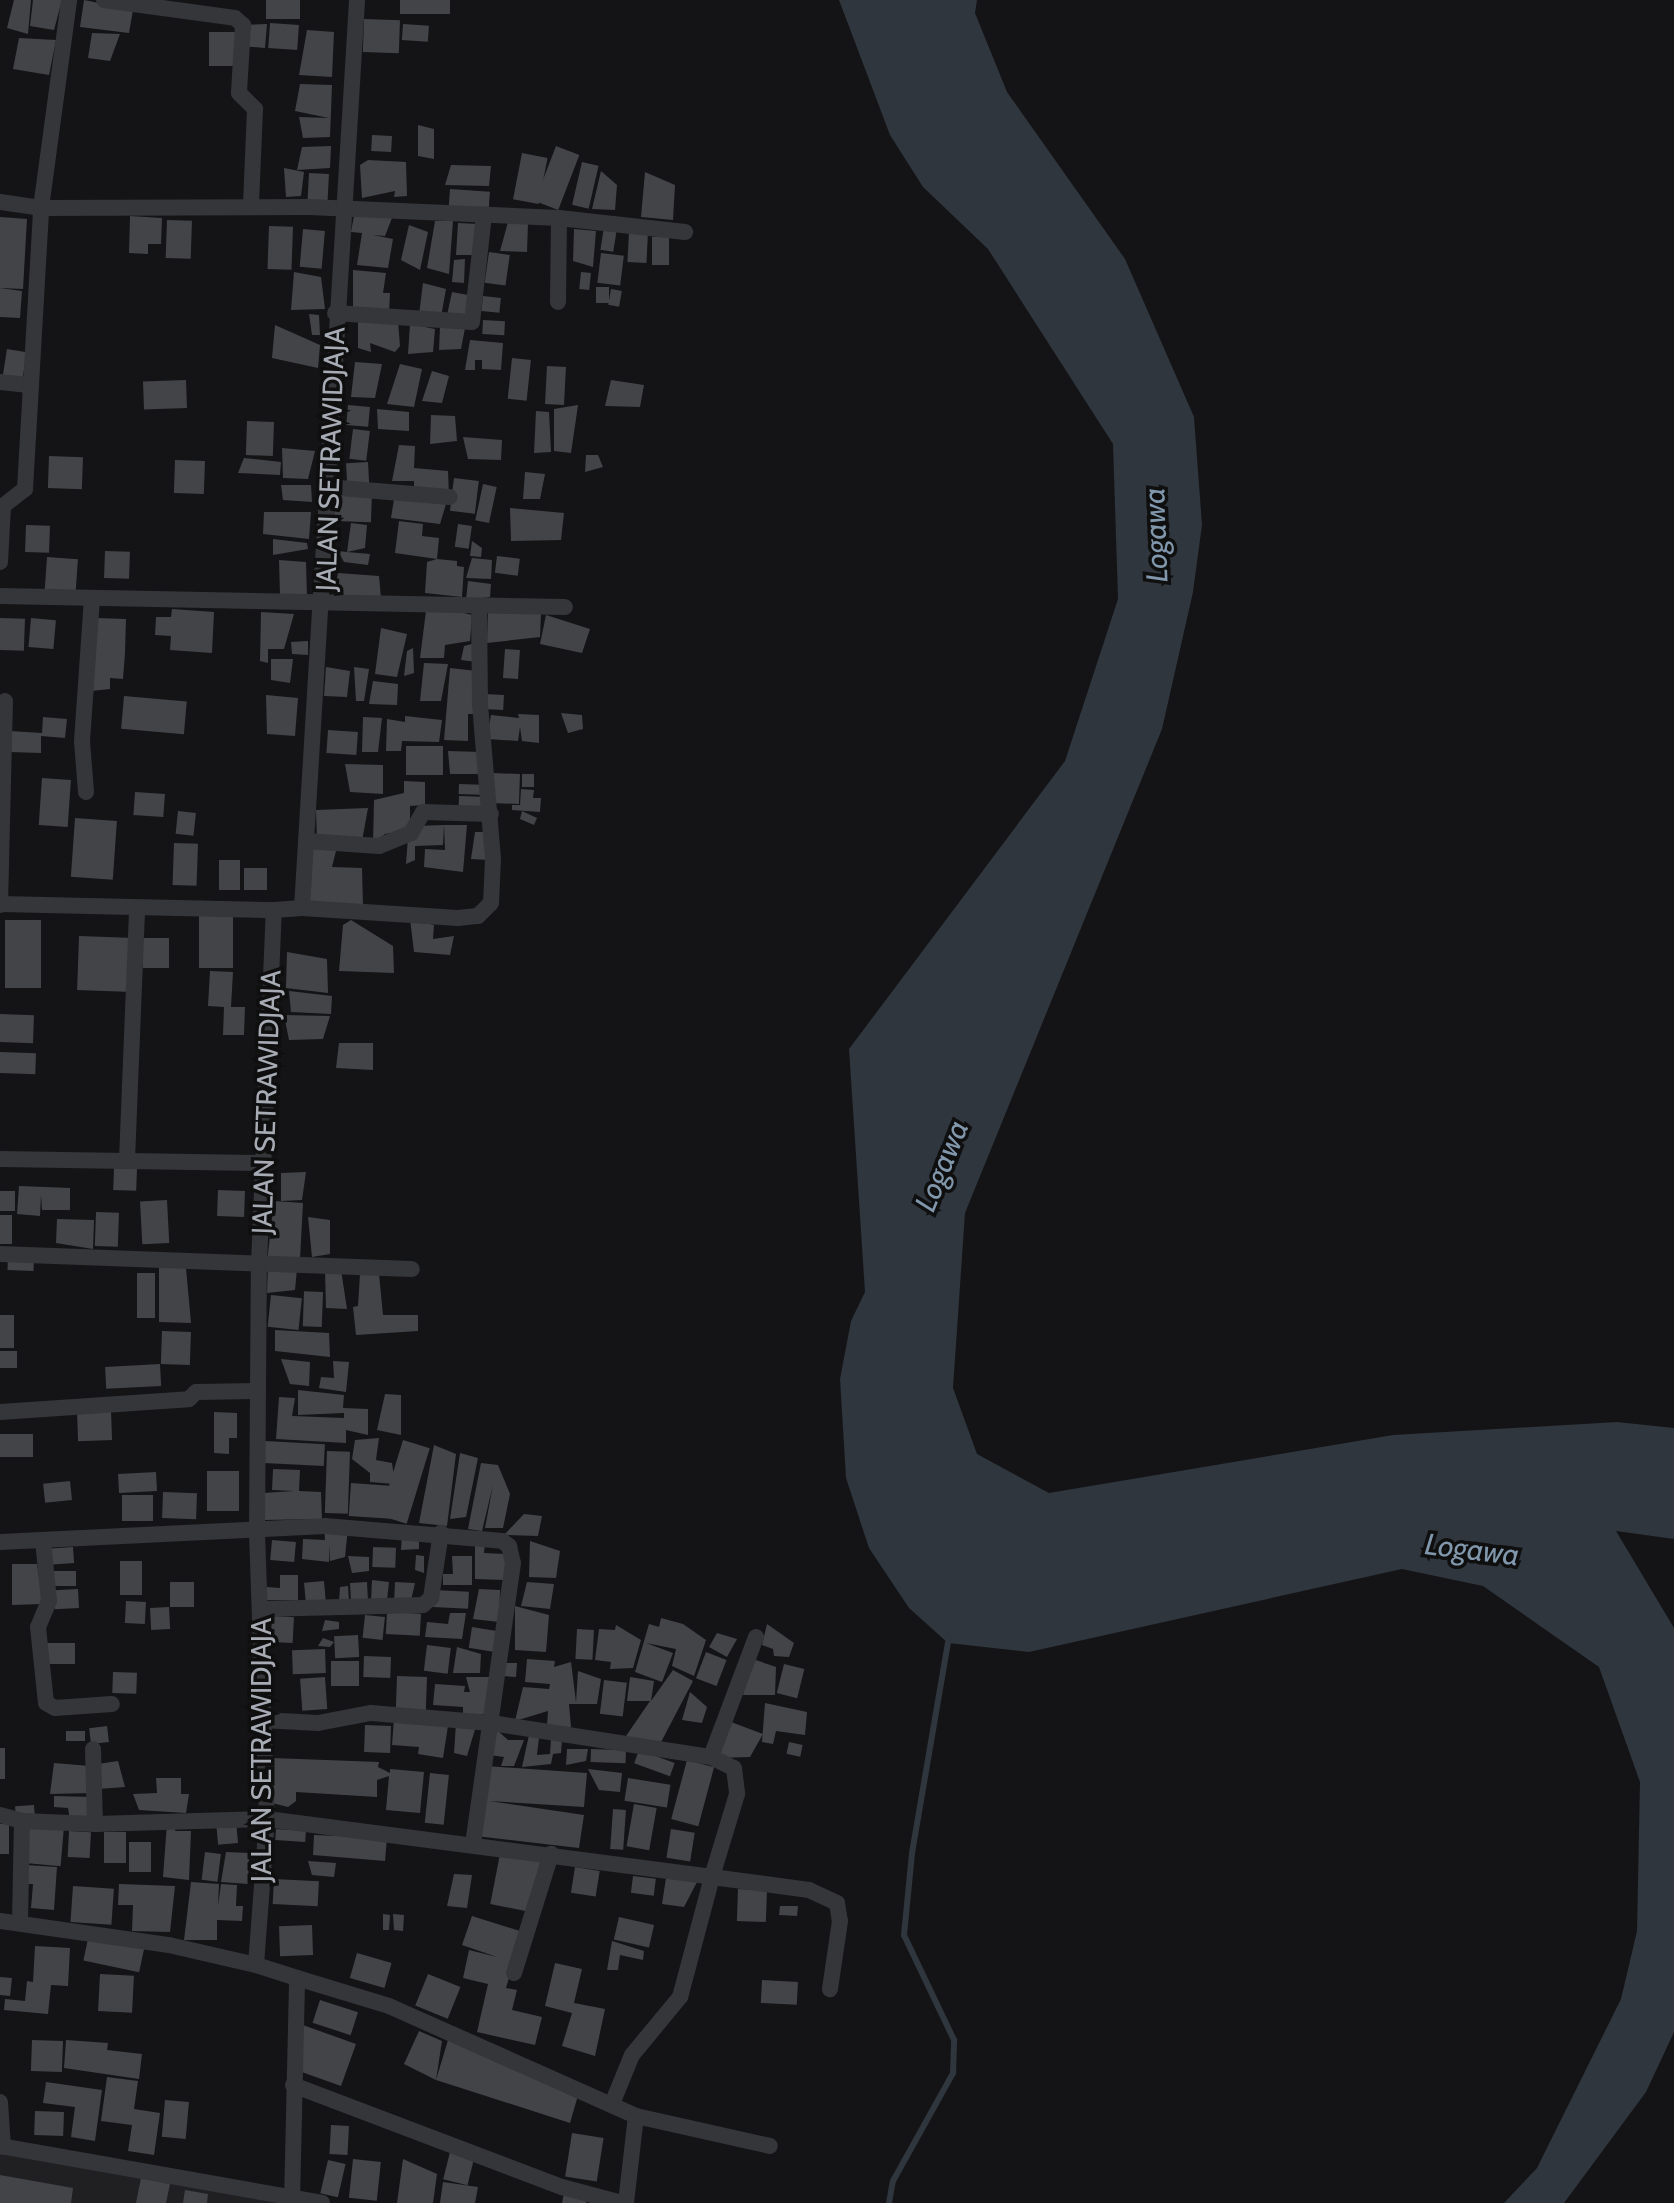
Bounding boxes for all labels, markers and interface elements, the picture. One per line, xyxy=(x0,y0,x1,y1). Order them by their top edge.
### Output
street label: JALAN SETRAWIDJAJA xyxy=(309,326,351,592)
water label: Logawa xyxy=(1136,487,1176,583)
street label: JALAN SETRAWIDJAJA xyxy=(245,969,287,1235)
water label: Logawa xyxy=(908,1115,976,1217)
water label: Logawa xyxy=(1423,1526,1521,1574)
street label: JALAN SETRAWIDJAJA xyxy=(244,1618,278,1882)

